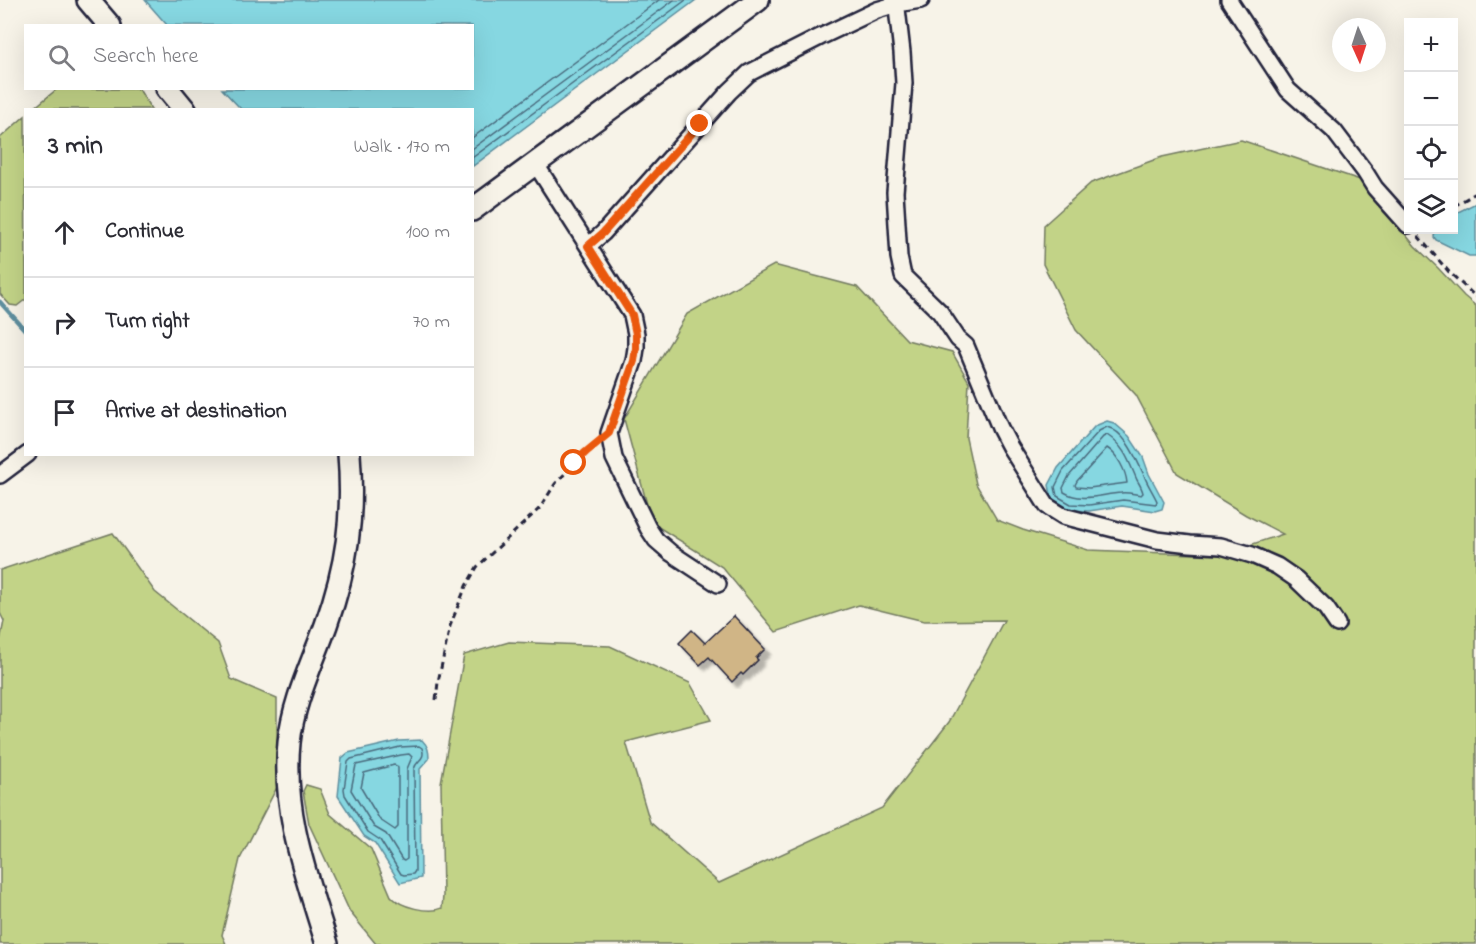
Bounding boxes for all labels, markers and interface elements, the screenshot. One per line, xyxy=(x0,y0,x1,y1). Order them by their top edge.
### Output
north arrow xyxy=(1332,18,1386,72)
map controls xyxy=(1404,18,1458,234)
button: + xyxy=(1404,18,1458,72)
search box xyxy=(24,24,474,90)
icon: search xyxy=(45,41,78,74)
text: Search here xyxy=(93,41,198,73)
button: − xyxy=(1404,72,1458,126)
route end xyxy=(686,110,712,136)
button: locate xyxy=(1404,126,1458,180)
text: 3 min xyxy=(48,128,103,166)
text: Walk · 170 m xyxy=(354,133,450,162)
button: layers xyxy=(1404,180,1458,234)
icon: ahead xyxy=(48,216,81,249)
text: Continue xyxy=(105,216,184,248)
text: 100 m xyxy=(406,218,450,247)
icon: right xyxy=(48,306,81,339)
text: Turn right xyxy=(105,306,190,338)
text: 70 m xyxy=(413,308,450,337)
icon: arrive xyxy=(48,396,81,429)
text: Arrive at destination xyxy=(105,396,287,428)
route start xyxy=(560,449,586,475)

